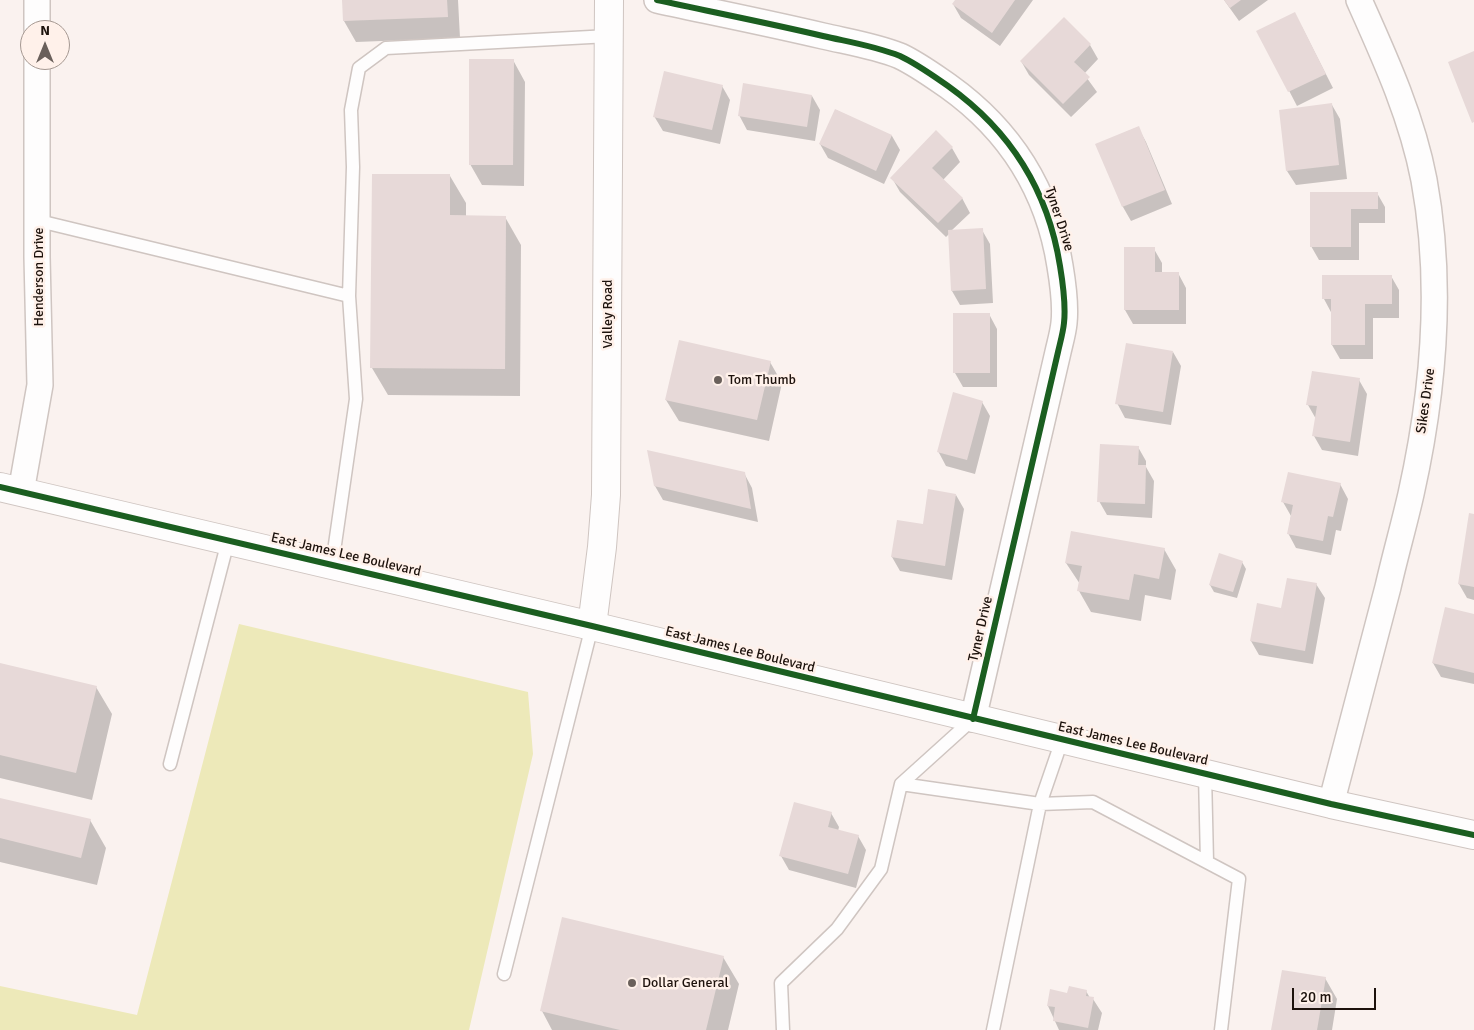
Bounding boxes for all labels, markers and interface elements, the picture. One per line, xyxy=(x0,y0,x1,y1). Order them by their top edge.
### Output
north arrow xyxy=(20,20,70,70)
text: N xyxy=(40,22,50,39)
street label: Tyner Drive xyxy=(1041,185,1077,253)
street label: Henderson Drive xyxy=(31,227,47,327)
street label: Valley Road xyxy=(600,280,616,348)
street label: Sikes Drive xyxy=(1413,367,1439,435)
place label: Tom Thumb xyxy=(728,372,796,388)
marker: Tom Thumb xyxy=(712,374,724,386)
street label: East James Lee Boulevard xyxy=(269,530,423,580)
street label: Tyner Drive xyxy=(965,595,997,663)
street label: East James Lee Boulevard xyxy=(663,623,817,677)
street label: East James Lee Boulevard xyxy=(1056,719,1210,769)
place label: Dollar General xyxy=(642,975,729,991)
marker: Dollar General xyxy=(626,977,638,989)
scale bar xyxy=(1294,978,1378,1010)
text: 20 m xyxy=(1300,988,1331,1006)

